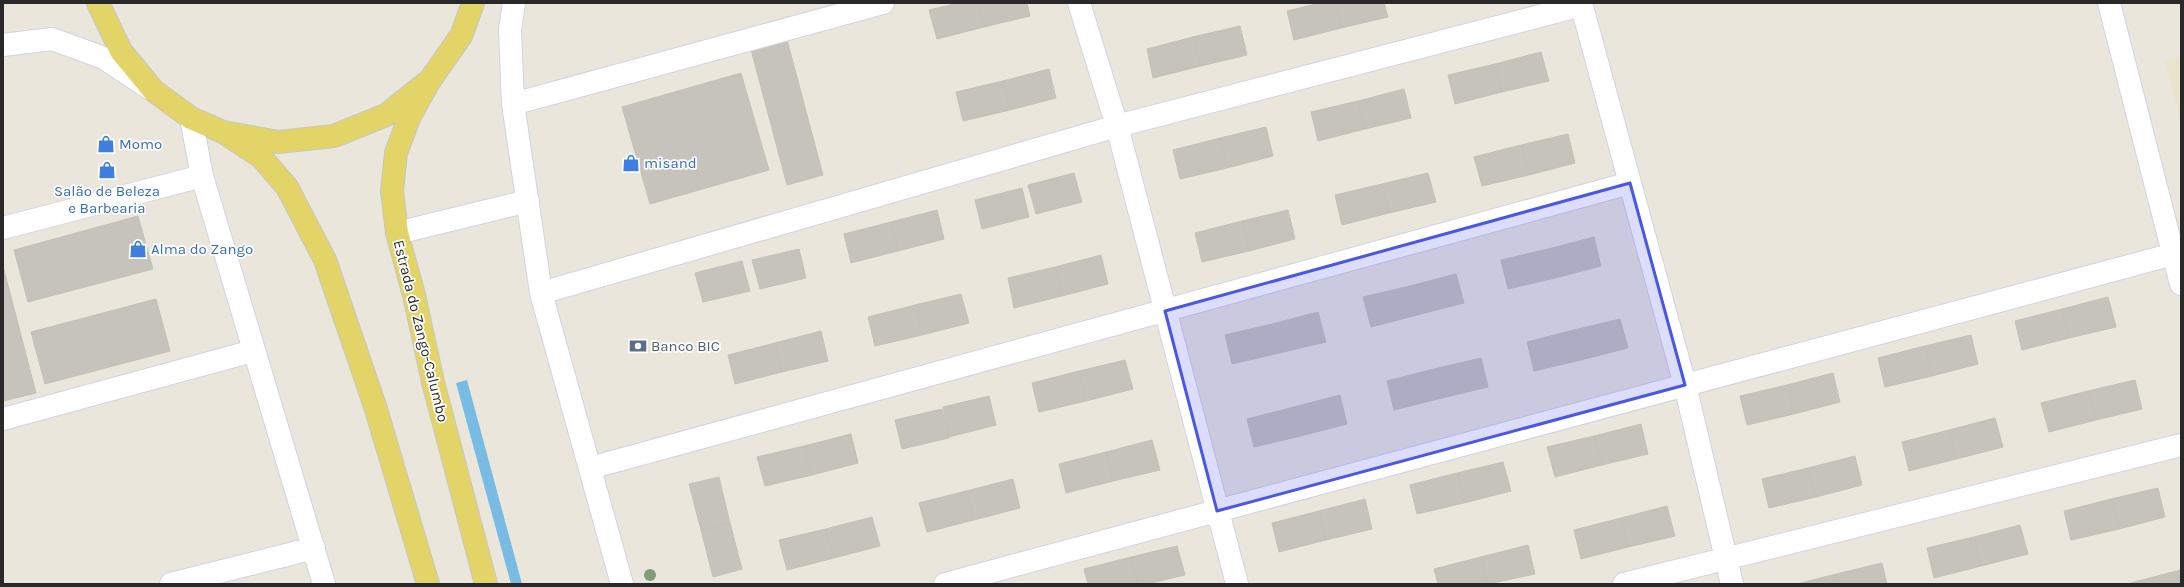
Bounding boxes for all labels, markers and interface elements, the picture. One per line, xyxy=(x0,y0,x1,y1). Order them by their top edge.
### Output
shop icon: Momo xyxy=(96,134,116,154)
place label: Momo xyxy=(119,135,162,153)
shop icon: misand xyxy=(621,153,641,173)
place label: misand xyxy=(644,154,697,172)
shop icon: Salão de Beleza e Barbearia xyxy=(97,160,117,180)
place label: Salão de Beleza e Barbearia xyxy=(54,182,160,217)
street label: Estrada do Zango-Calumbo xyxy=(390,238,452,424)
shop icon: Alma do Zango xyxy=(128,239,148,259)
place label: Alma do Zango xyxy=(151,240,253,258)
bank icon: Banco BIC xyxy=(628,336,648,356)
place label: Banco BIC xyxy=(651,337,720,355)

